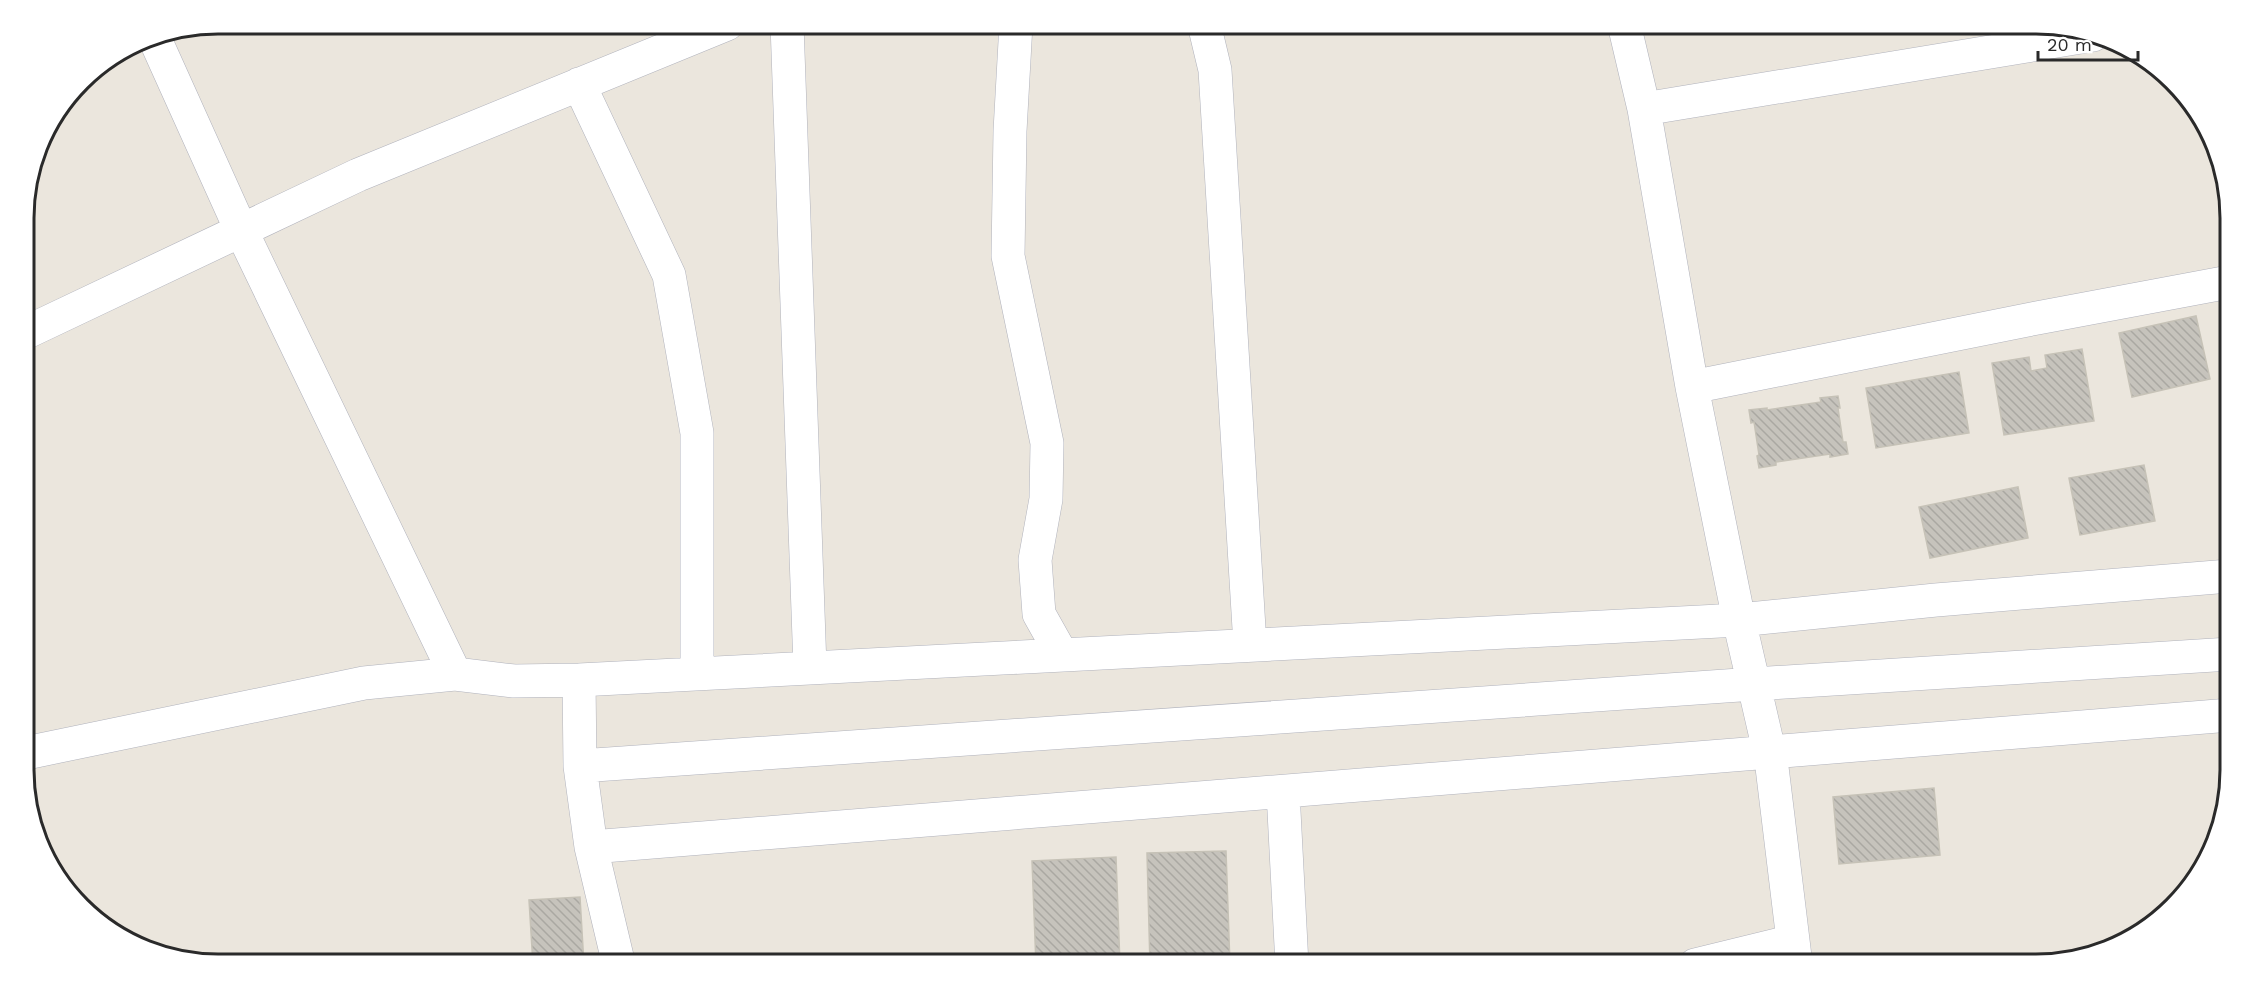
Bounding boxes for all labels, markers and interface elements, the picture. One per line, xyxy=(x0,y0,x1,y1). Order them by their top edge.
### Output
scale bar xyxy=(2038,24,2138,62)
text: 20 m xyxy=(2047,34,2092,55)

